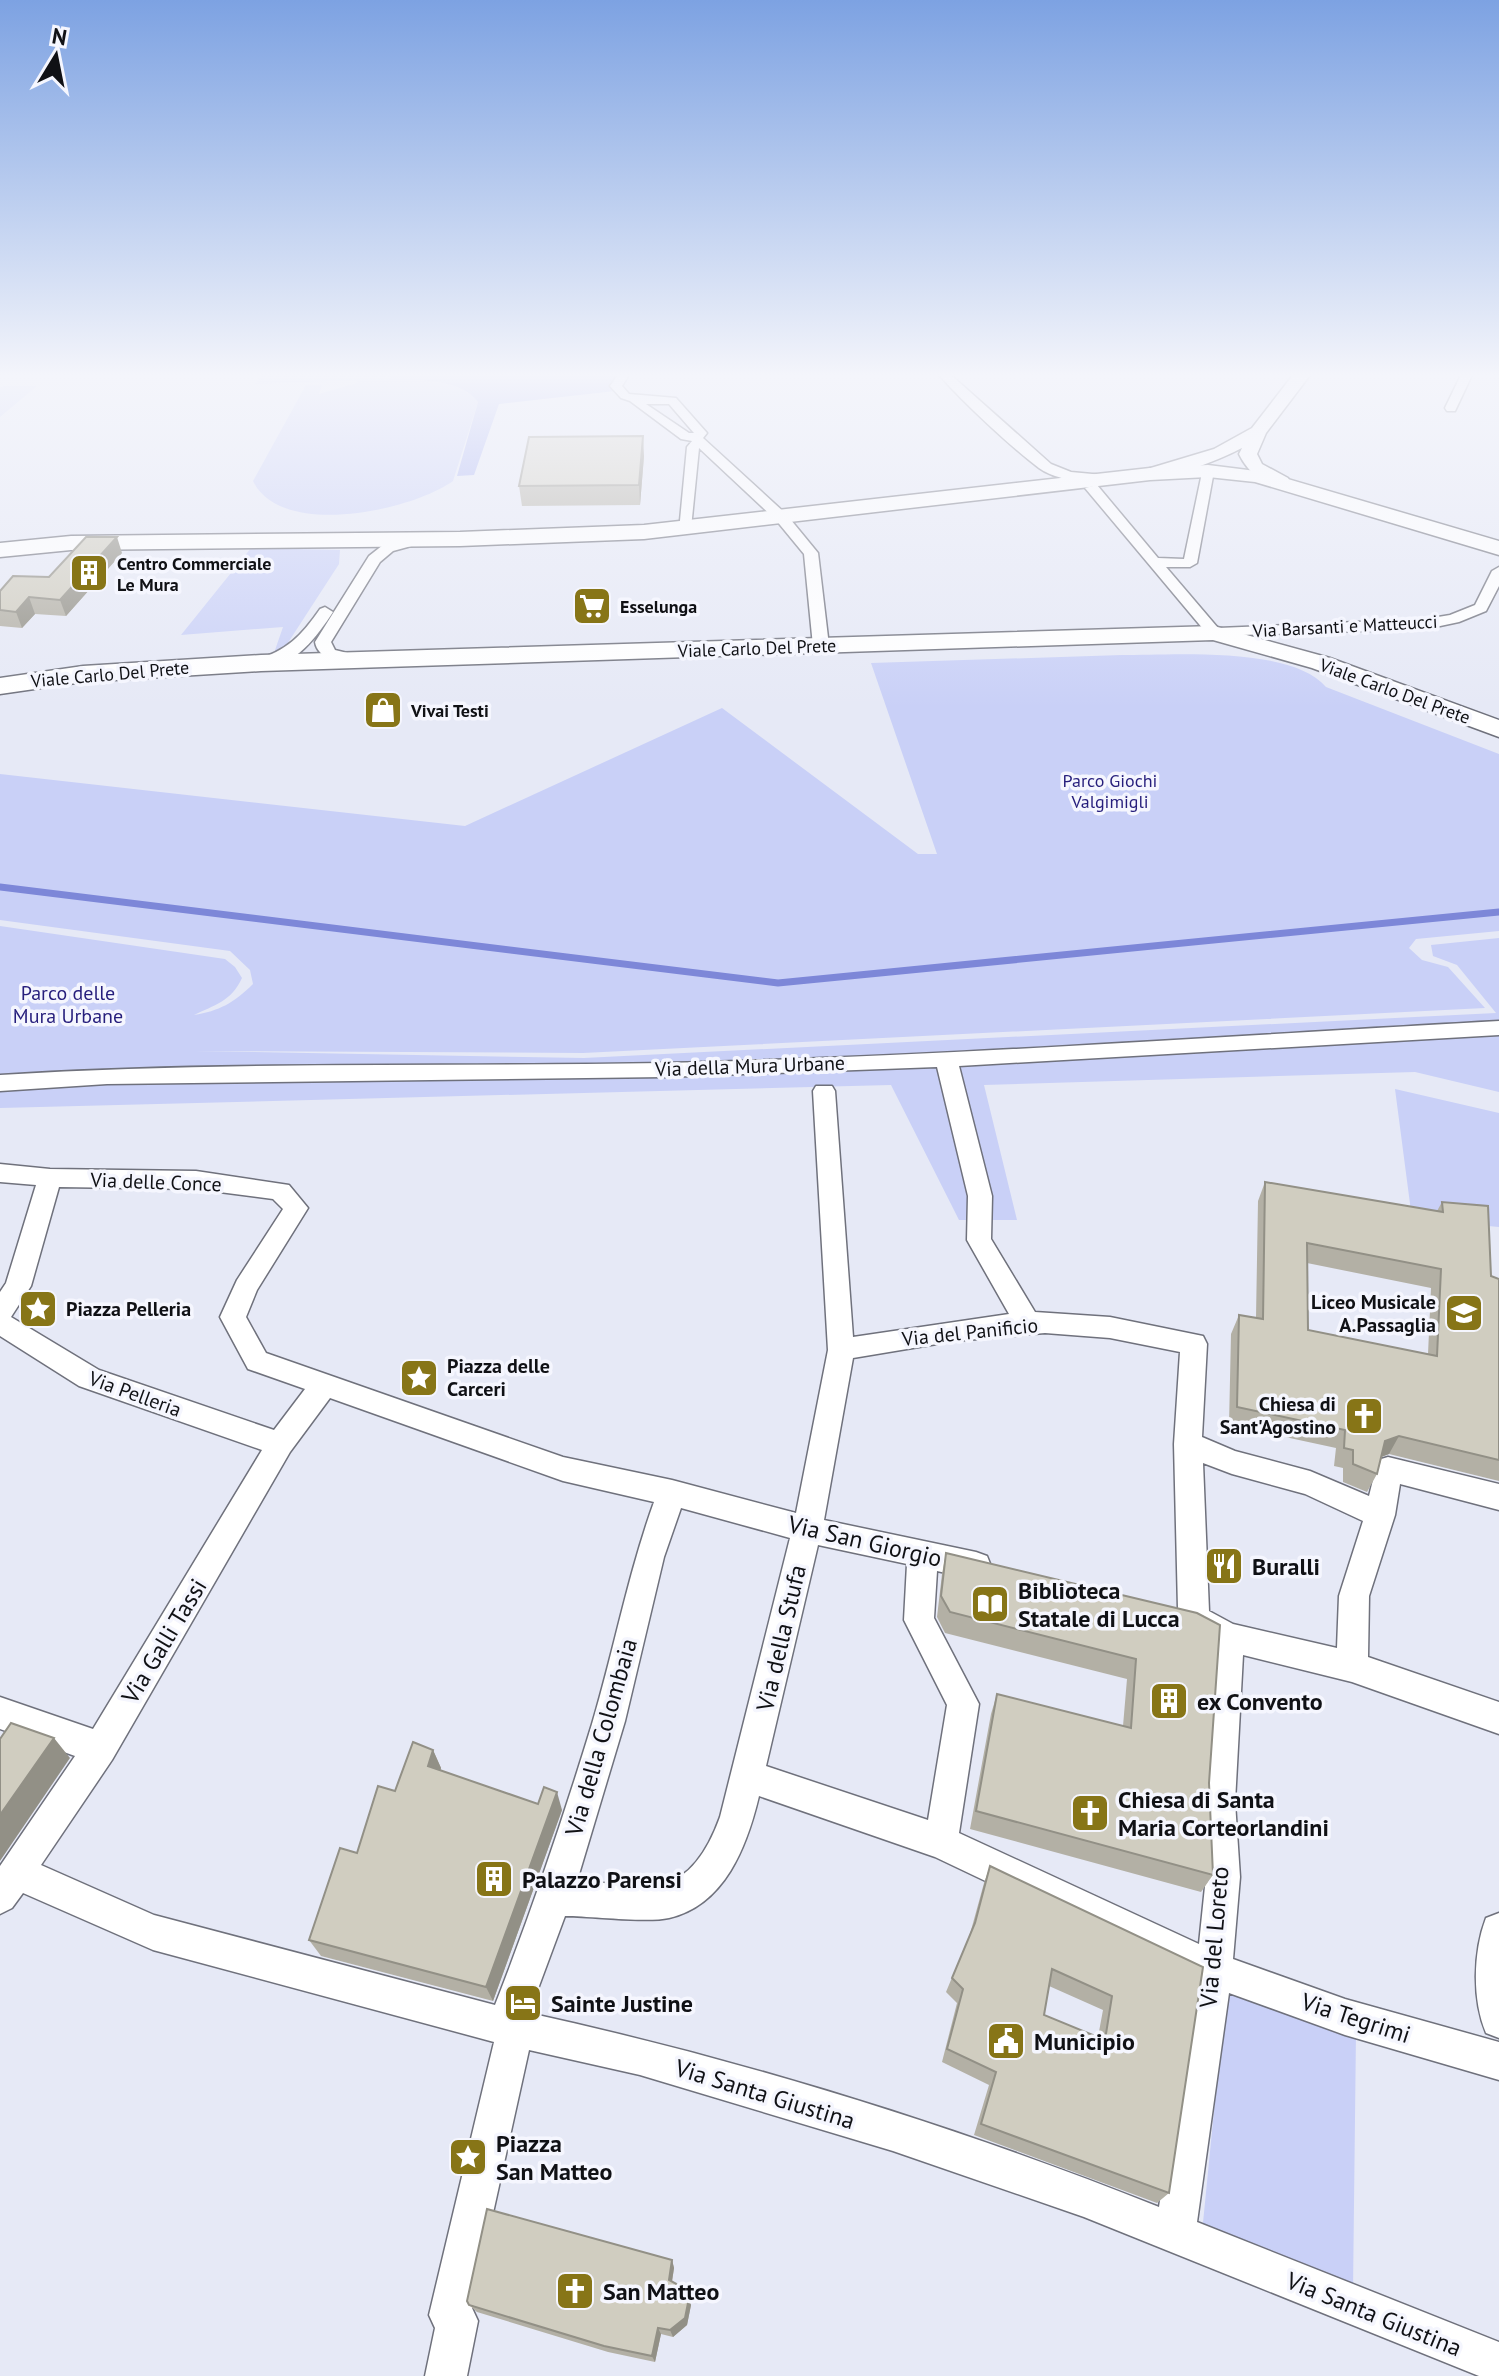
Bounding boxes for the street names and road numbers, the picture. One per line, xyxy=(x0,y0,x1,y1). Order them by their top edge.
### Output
street label: Via Barsanti e Matteucci xyxy=(1251,610,1438,642)
street label: Viale Carlo Del Prete xyxy=(676,634,837,662)
street label: Viale Carlo Del Prete xyxy=(1316,653,1473,729)
street label: Viale Carlo Del Prete xyxy=(29,656,190,692)
street label: Via della Mura Urbane xyxy=(654,1050,845,1082)
street label: Via delle Conce xyxy=(89,1167,222,1197)
street label: Via del Panificio xyxy=(900,1312,1039,1352)
street label: Via Pelleria xyxy=(84,1365,185,1423)
street label: Via San Giorgio xyxy=(784,1508,945,1574)
street label: Via della Stufa xyxy=(749,1562,813,1715)
street label: Via Galli Tassi xyxy=(114,1573,213,1710)
street label: Via della Colombaia xyxy=(558,1635,644,1840)
street label: Via del Loreto xyxy=(1192,1865,1236,2010)
street label: Via Tegrimi xyxy=(1296,1985,1415,2050)
street label: Via Santa Giustina xyxy=(670,2052,859,2136)
street label: Via Santa Giustina xyxy=(1281,2264,1466,2363)

